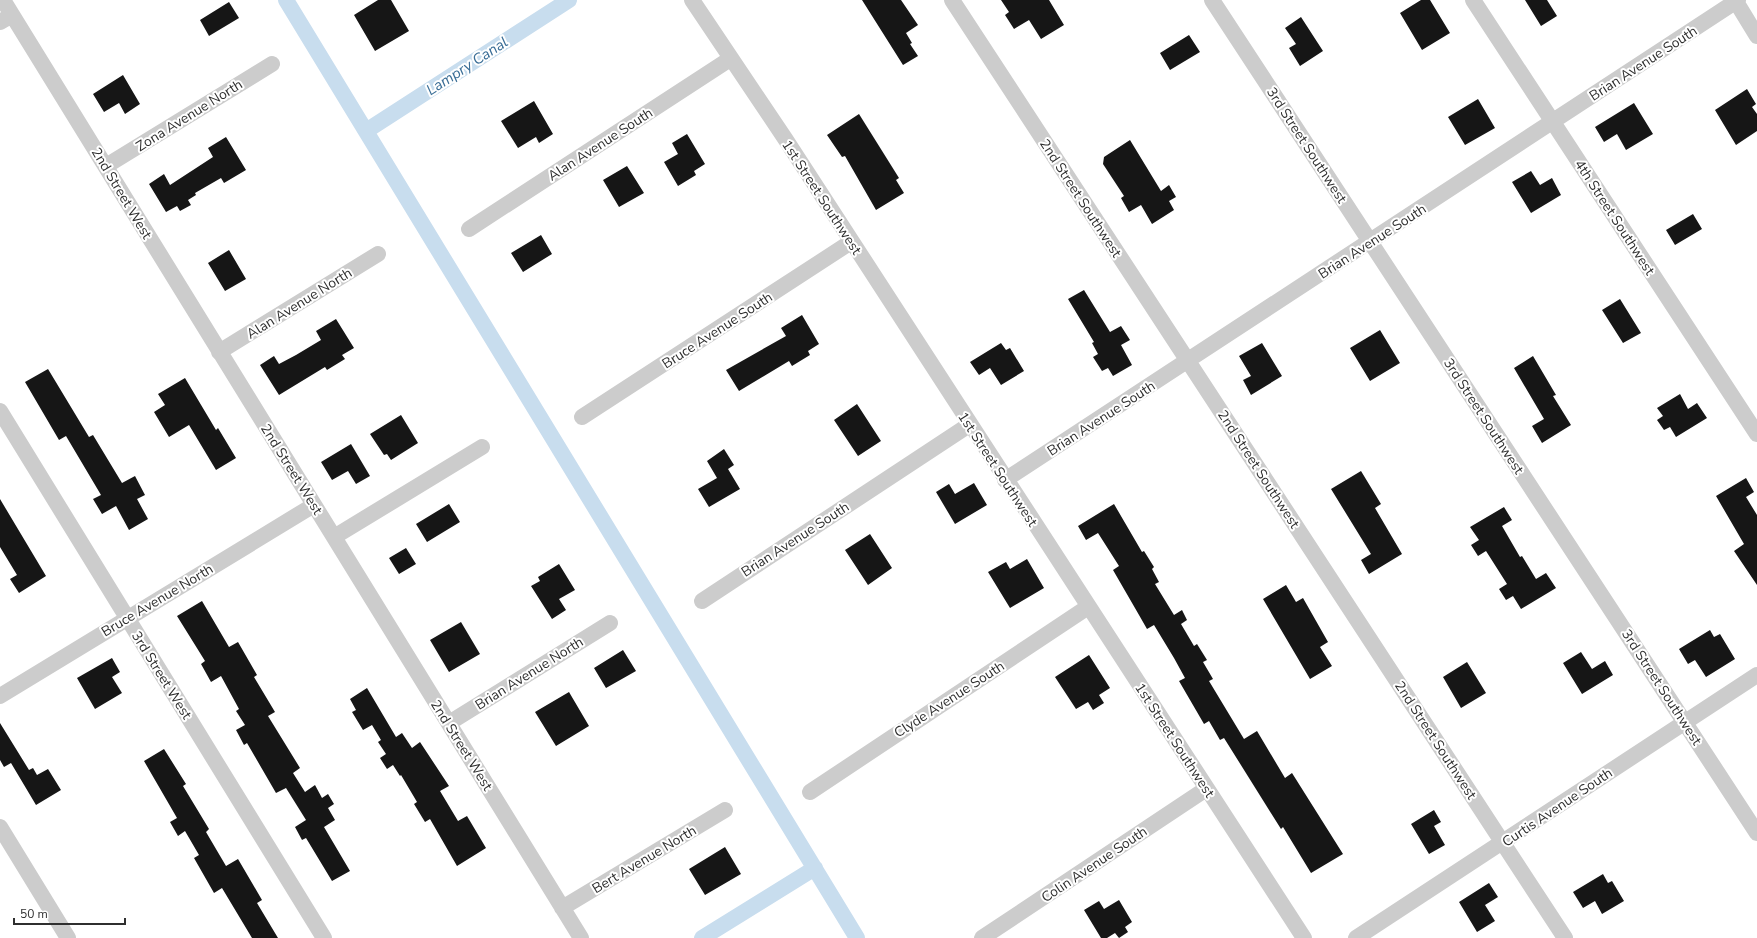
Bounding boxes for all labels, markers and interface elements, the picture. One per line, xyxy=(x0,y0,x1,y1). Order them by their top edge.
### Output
street label: Brian Avenue South xyxy=(1586,21,1701,105)
water label: Lampry Canal xyxy=(422,32,512,100)
street label: Zona Avenue North xyxy=(132,75,246,156)
street label: 3rd Street Southwest xyxy=(1262,84,1351,207)
street label: Alan Avenue South xyxy=(544,103,656,186)
street label: 2nd Street Southwest xyxy=(1035,135,1126,261)
street label: 1st Street Southwest xyxy=(777,136,866,258)
street label: 2nd Street West xyxy=(87,144,156,243)
street label: 4th Street Southwest xyxy=(1570,156,1659,279)
street label: Brian Avenue South xyxy=(1315,199,1430,283)
street label: Alan Avenue North xyxy=(243,263,356,344)
street label: Bruce Avenue South xyxy=(658,288,776,373)
street label: 3rd Street Southwest xyxy=(1439,355,1528,478)
street label: Brian Avenue South xyxy=(1044,376,1159,460)
street label: 2nd Street Southwest xyxy=(1213,406,1304,532)
street label: 1st Street Southwest xyxy=(953,408,1042,530)
street label: 2nd Street West xyxy=(256,420,327,518)
street label: Brian Avenue South xyxy=(738,497,853,581)
street label: Bruce Avenue North xyxy=(98,559,217,641)
street label: 3rd Street Southwest xyxy=(1617,626,1706,749)
street label: 3rd Street West xyxy=(127,628,196,723)
street label: Brian Avenue North xyxy=(472,632,587,714)
street label: Clyde Avenue South xyxy=(890,657,1008,742)
street label: 2nd Street Southwest xyxy=(1390,677,1481,803)
street label: 1st Street Southwest xyxy=(1130,679,1219,801)
street label: 2nd Street West xyxy=(426,696,497,794)
street label: Curtis Avenue South xyxy=(1498,763,1616,851)
street label: Bert Avenue North xyxy=(589,821,700,898)
street label: Colin Avenue South xyxy=(1038,822,1151,907)
scale bar xyxy=(14,900,125,926)
text: 50 m xyxy=(20,906,48,922)

